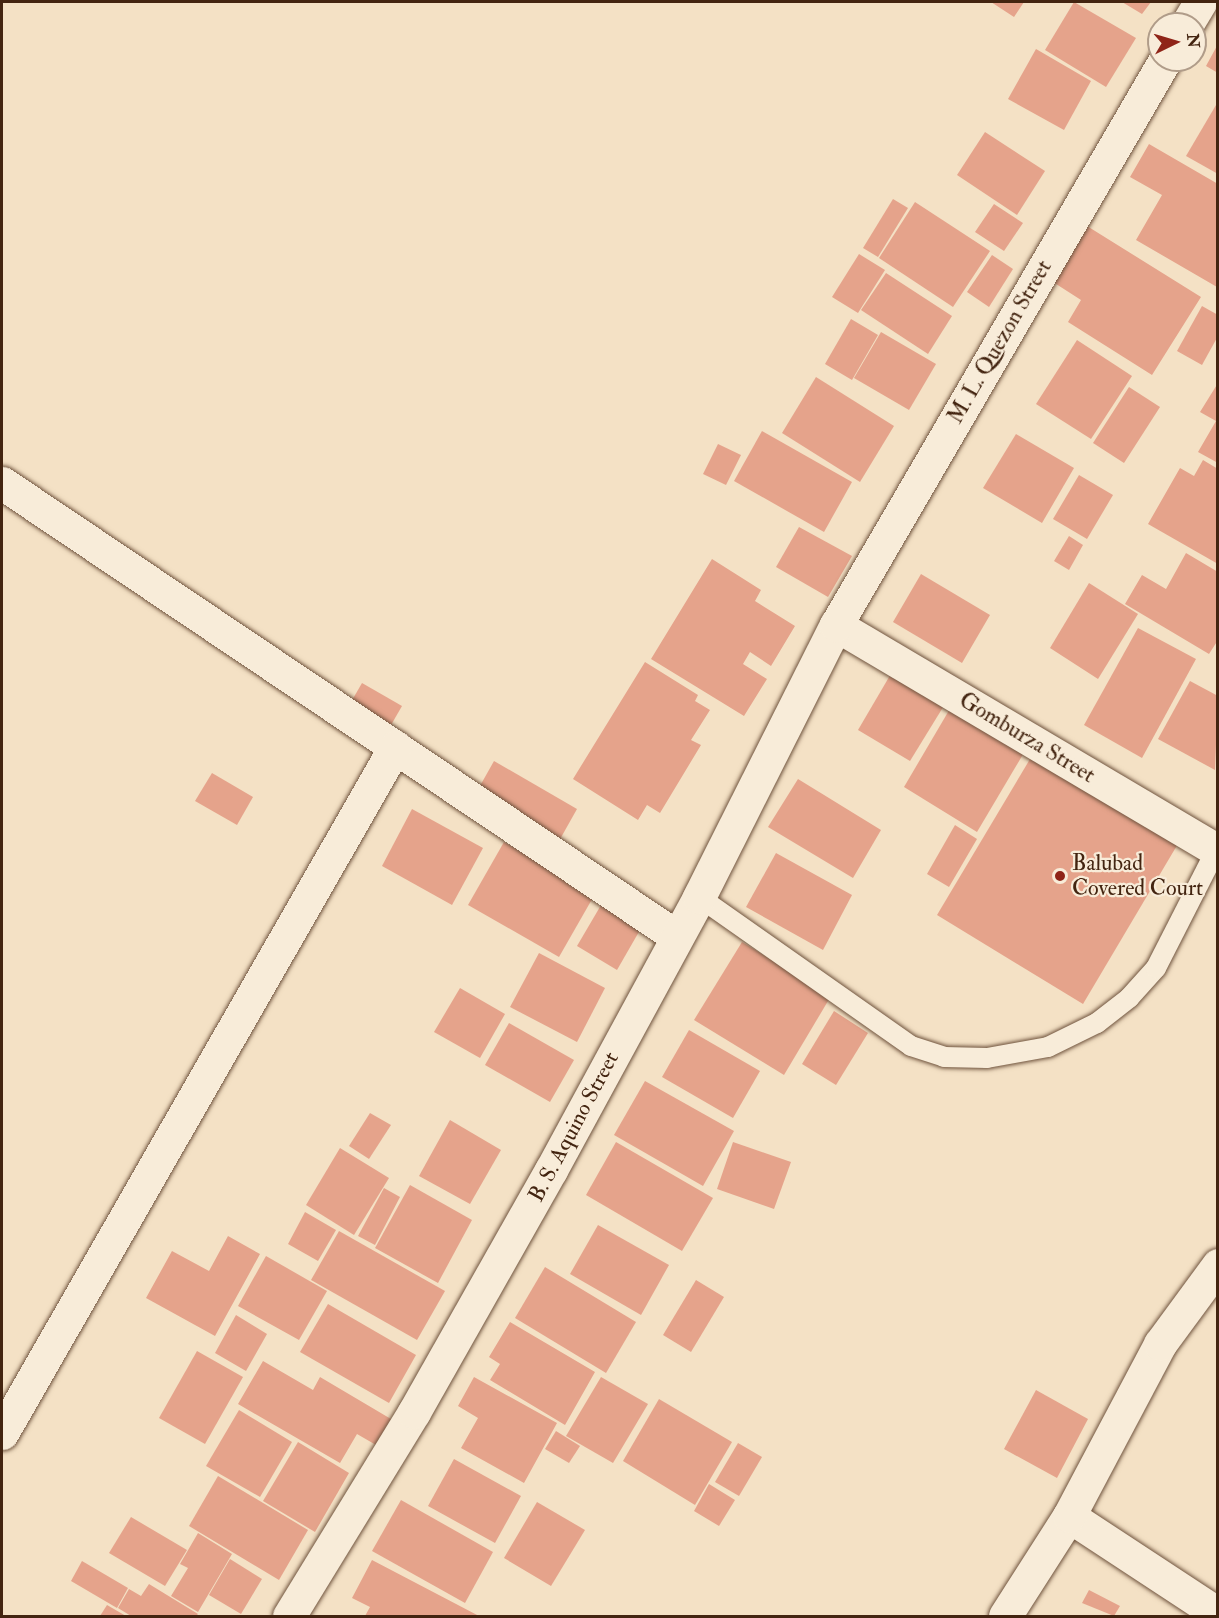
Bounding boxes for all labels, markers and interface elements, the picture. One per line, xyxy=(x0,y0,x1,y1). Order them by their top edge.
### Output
north arrow xyxy=(1147,12,1207,72)
text: N xyxy=(1182,33,1204,49)
street label: M. L. Quezon Street xyxy=(942,256,1058,428)
street label: Gomburza Street xyxy=(954,687,1100,789)
place label: Balubad Covered Court xyxy=(1072,850,1203,902)
marker: Balubad Covered Court xyxy=(1053,869,1067,883)
street label: B. S. Aquino Street xyxy=(523,1047,625,1207)

